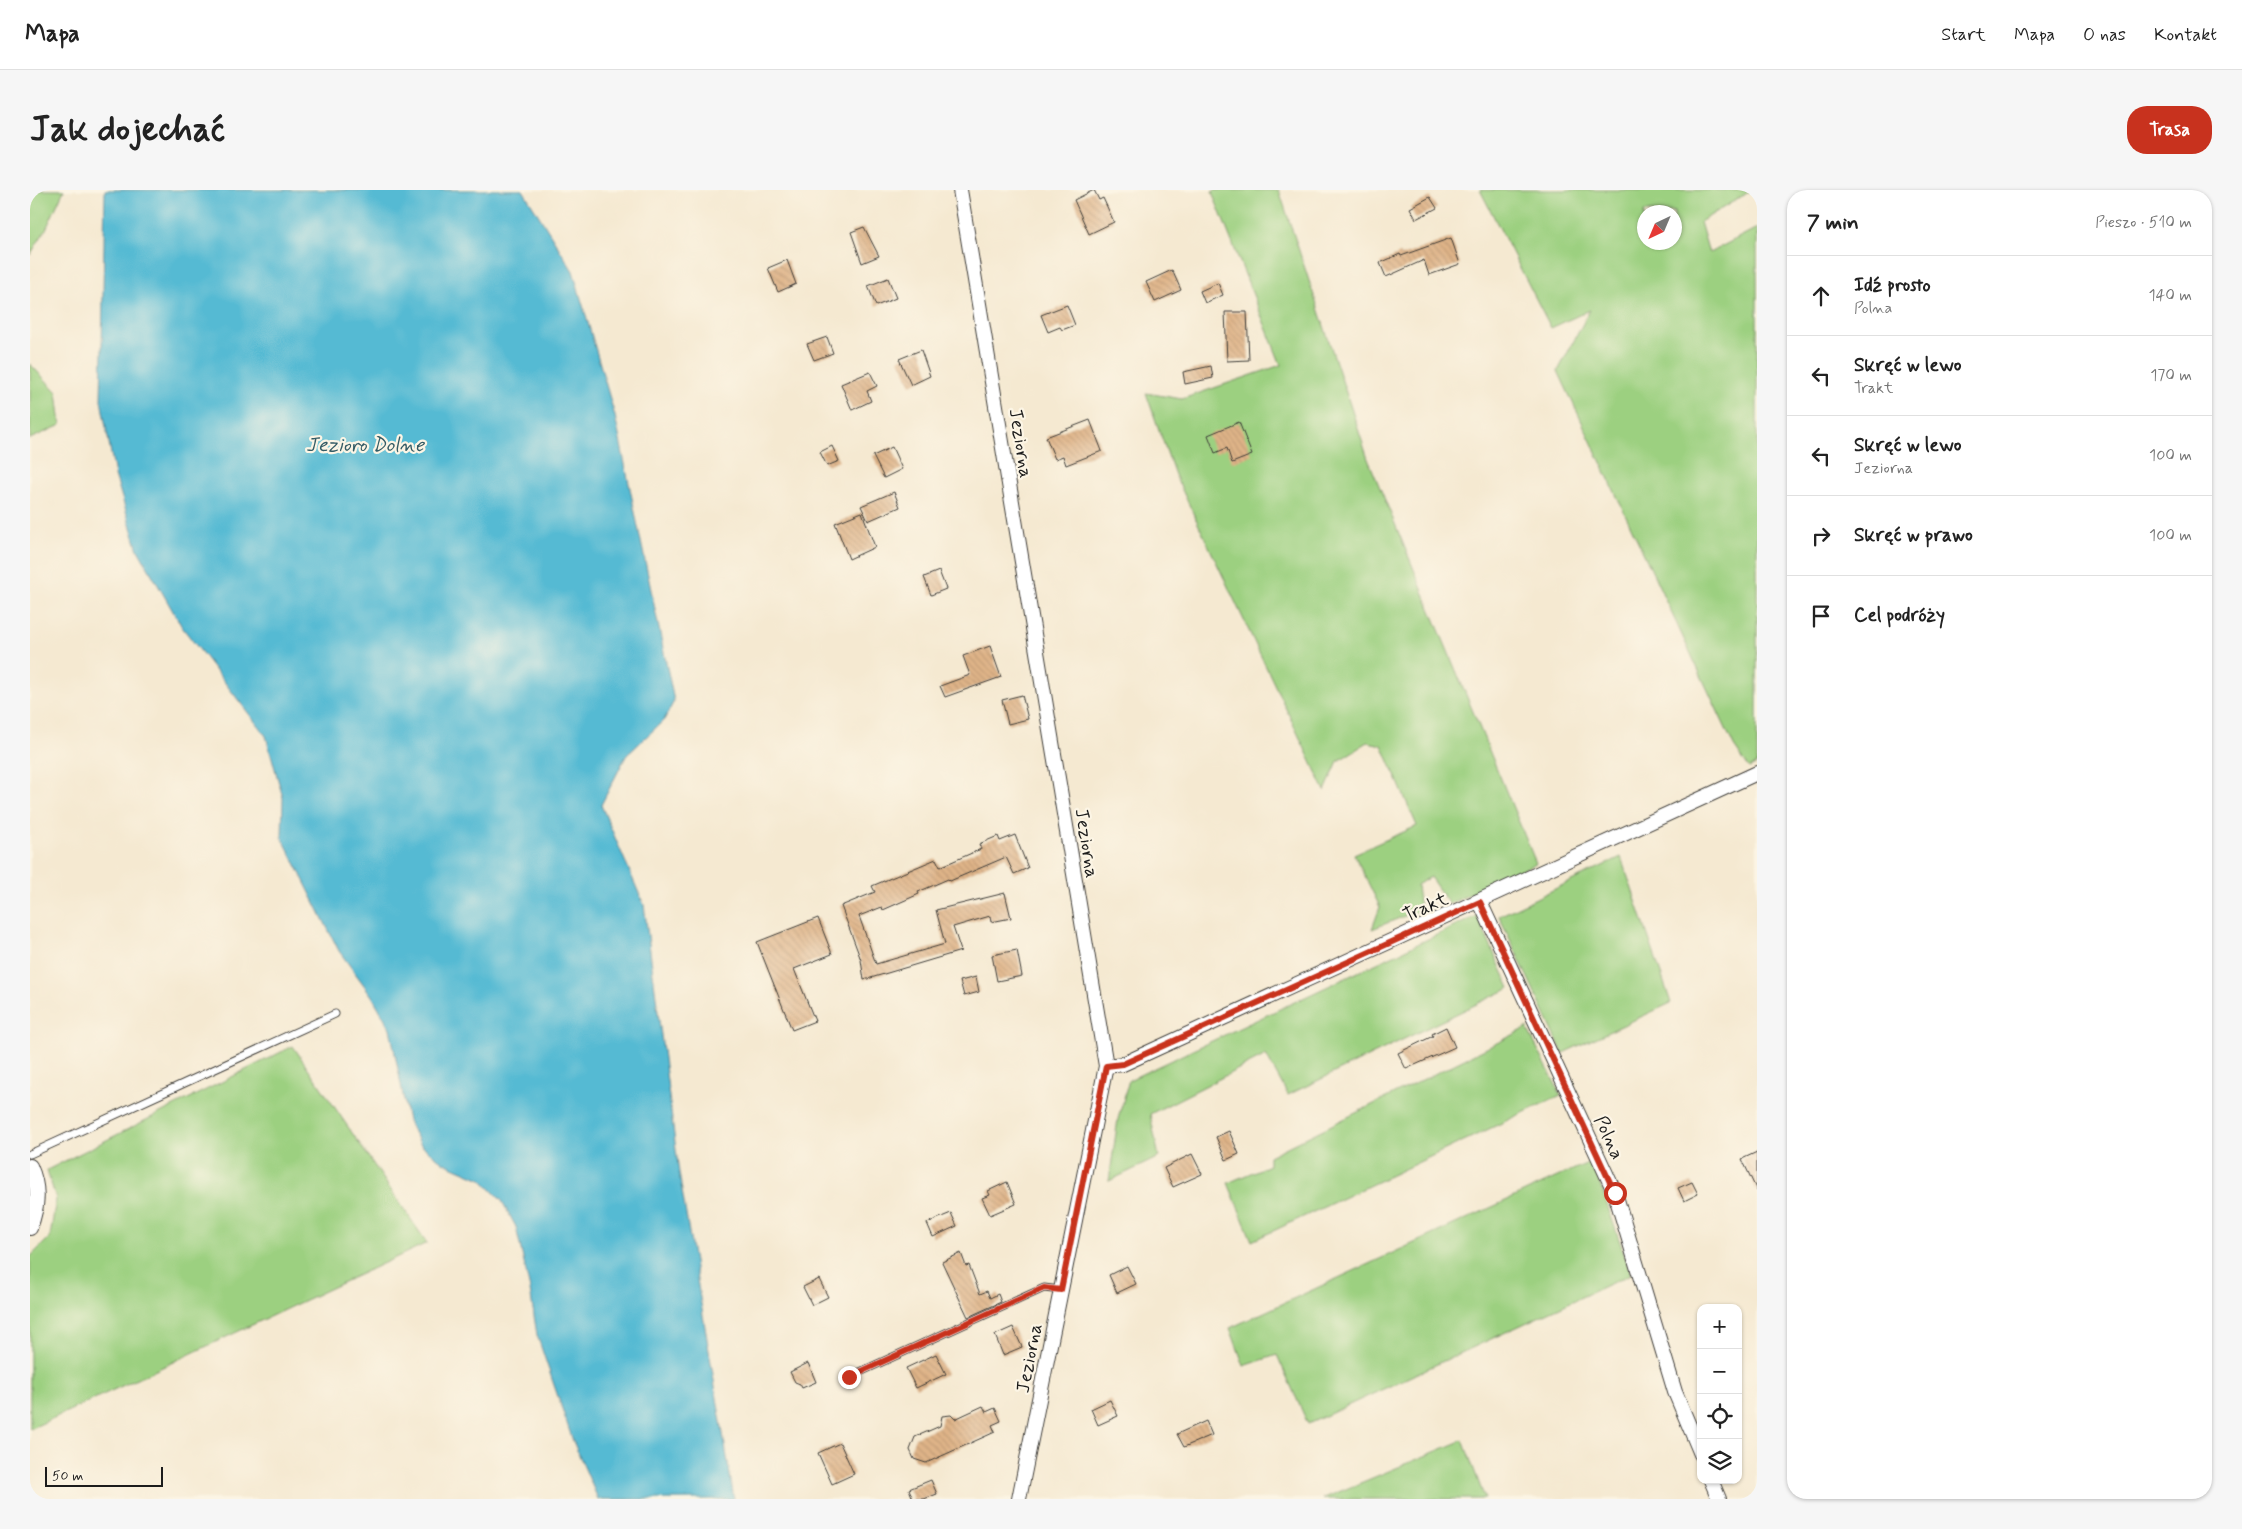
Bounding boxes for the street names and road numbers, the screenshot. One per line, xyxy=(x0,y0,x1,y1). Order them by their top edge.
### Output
street label: Jeziorna xyxy=(1003,407,1038,480)
street label: Jeziorna xyxy=(1069,807,1104,880)
street label: Trakt xyxy=(1399,886,1452,928)
street label: Polna xyxy=(1588,1112,1630,1164)
street label: Jeziorna xyxy=(1011,1321,1048,1395)

